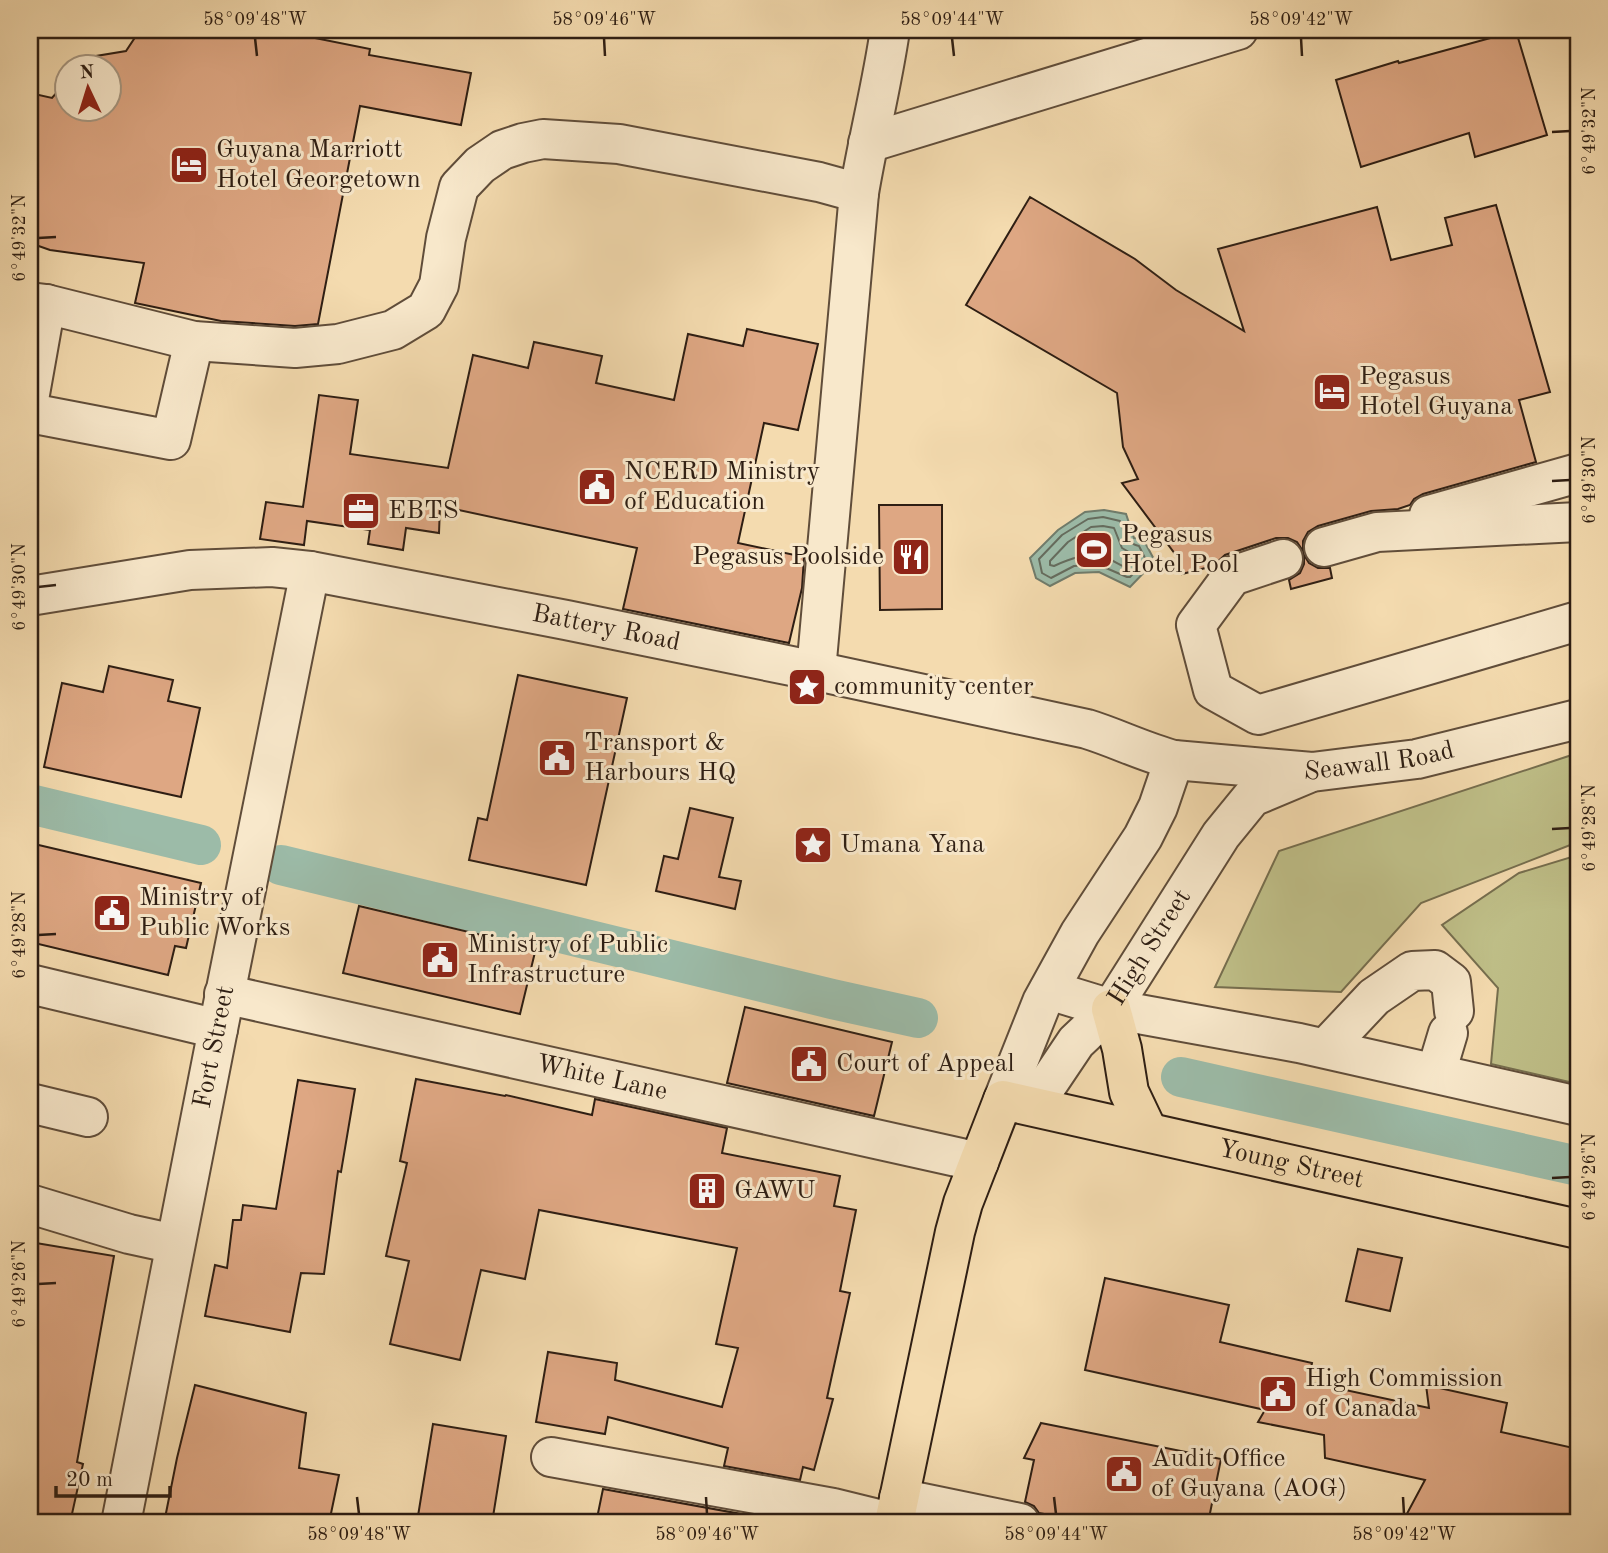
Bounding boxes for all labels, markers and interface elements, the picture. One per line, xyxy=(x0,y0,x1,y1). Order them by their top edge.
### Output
text: 58°09'48"W xyxy=(203,11,307,29)
text: 58°09'46"W xyxy=(552,11,656,29)
text: 58°09'44"W xyxy=(900,11,1004,29)
text: 58°09'42"W xyxy=(1249,11,1353,29)
north arrow xyxy=(52,52,122,122)
text: N xyxy=(79,64,95,84)
text: 6°49'32"N xyxy=(1581,87,1599,175)
place label: Guyana Marriott Hotel Georgetown xyxy=(216,137,421,193)
hotel icon: Guyana Marriott Hotel Georgetown xyxy=(168,144,210,186)
text: 6°49'32"N xyxy=(11,194,29,282)
place label: Pegasus Hotel Guyana xyxy=(1359,364,1513,420)
hotel icon: Pegasus Hotel Guyana xyxy=(1311,371,1353,413)
text: 6°49'30"N xyxy=(1581,436,1599,524)
place label: NCERD Ministry of Education xyxy=(624,459,820,515)
public building icon: NCERD Ministry of Education xyxy=(576,466,618,508)
office icon: EBTS xyxy=(340,490,382,532)
place label: EBTS xyxy=(388,498,459,524)
place label: Pegasus Hotel Pool xyxy=(1121,522,1239,578)
sports icon: Pegasus Hotel Pool xyxy=(1073,529,1115,571)
restaurant icon: Pegasus Poolside xyxy=(890,536,932,578)
text: 6°49'30"N xyxy=(11,543,29,631)
place label: Pegasus Poolside xyxy=(692,544,884,570)
street label: Battery Road xyxy=(530,601,683,656)
place icon: community center xyxy=(786,666,828,708)
place label: community center xyxy=(834,674,1034,700)
place label: Transport & Harbours HQ xyxy=(584,730,736,786)
public building icon: Transport & Harbours HQ xyxy=(536,737,578,779)
street label: Seawall Road xyxy=(1303,737,1457,786)
text: 6°49'28"N xyxy=(1581,784,1599,872)
place icon: Umana Yana xyxy=(792,824,834,866)
place label: Umana Yana xyxy=(840,832,985,858)
place label: Ministry of Public Works xyxy=(139,885,290,941)
street label: High Street xyxy=(1104,885,1196,1010)
text: 6°49'28"N xyxy=(11,891,29,979)
public building icon: Ministry of Public Works xyxy=(91,892,133,934)
place label: Ministry of Public Infrastructure xyxy=(467,932,668,988)
public building icon: Ministry of Public Infrastructure xyxy=(419,939,461,981)
street label: Fort Street xyxy=(190,983,239,1111)
public building icon: Court of Appeal xyxy=(788,1043,830,1085)
street label: White Lane xyxy=(534,1051,670,1105)
place label: Court of Appeal xyxy=(836,1051,1015,1077)
text: 6°49'26"N xyxy=(1581,1133,1599,1221)
street label: Young Street xyxy=(1216,1136,1366,1194)
building icon: GAWU xyxy=(686,1170,728,1212)
place label: GAWU xyxy=(734,1178,816,1204)
text: 6°49'26"N xyxy=(11,1240,29,1328)
place label: High Commission of Canada xyxy=(1305,1366,1503,1422)
public building icon: High Commission of Canada xyxy=(1257,1373,1299,1415)
place label: Audit Office of Guyana (AOG) xyxy=(1151,1446,1347,1502)
public building icon: Audit Office of Guyana (AOG) xyxy=(1103,1453,1145,1495)
scale bar xyxy=(56,1455,170,1499)
text: 20 m xyxy=(66,1470,113,1491)
text: 58°09'48"W xyxy=(307,1526,411,1544)
text: 58°09'46"W xyxy=(655,1526,759,1544)
text: 58°09'44"W xyxy=(1004,1526,1108,1544)
text: 58°09'42"W xyxy=(1352,1526,1456,1544)

